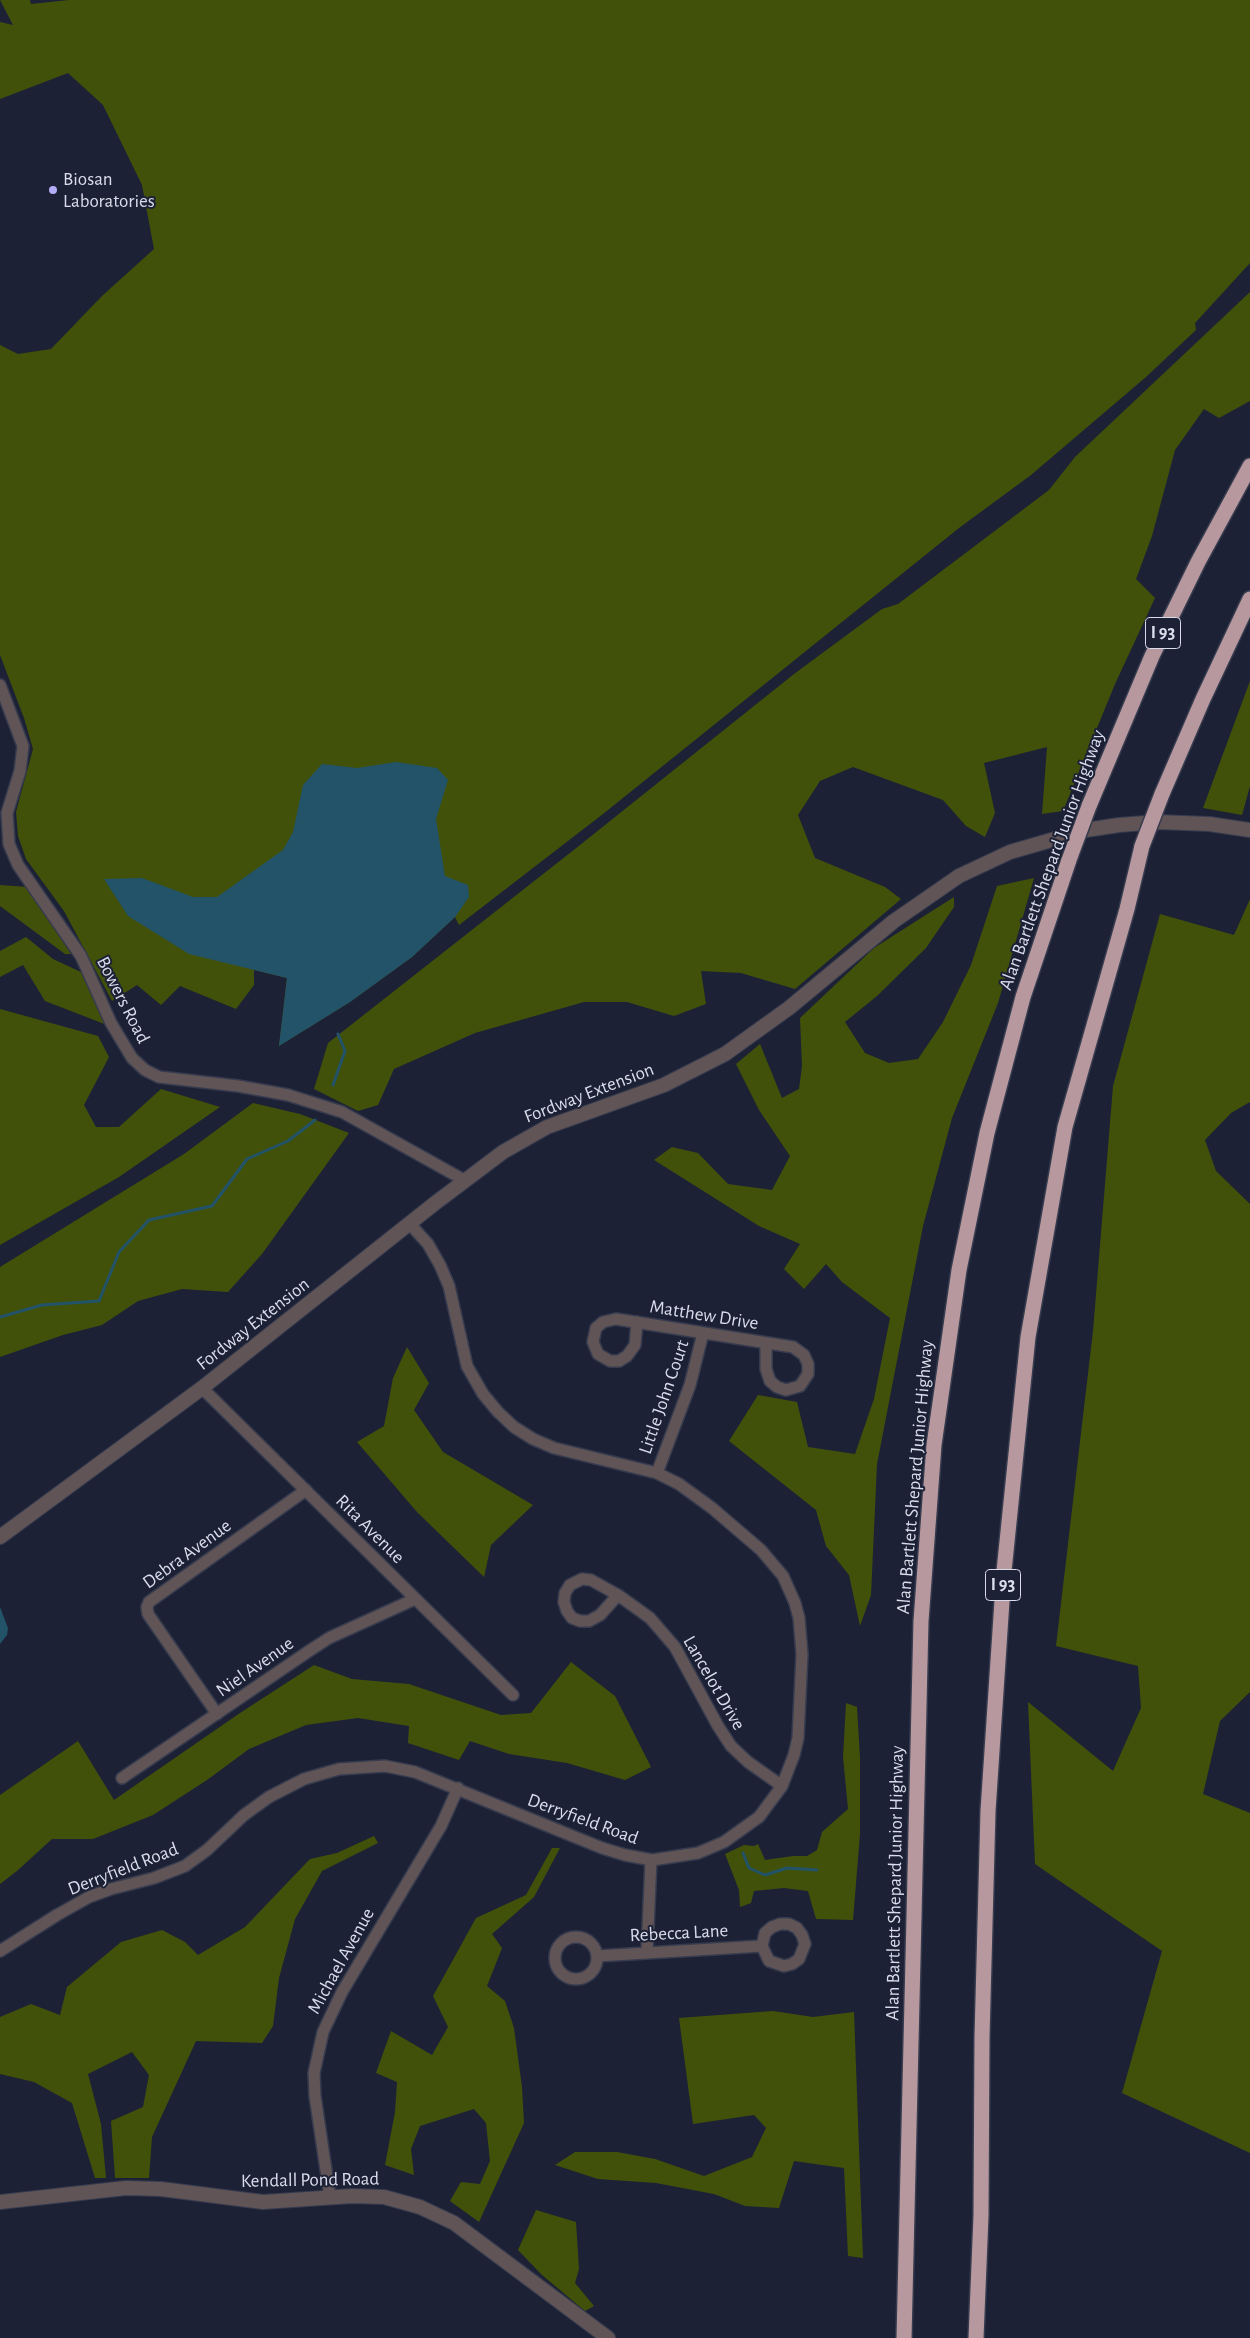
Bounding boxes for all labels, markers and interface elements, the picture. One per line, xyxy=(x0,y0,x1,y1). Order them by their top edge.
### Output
place label: Biosan Laboratories xyxy=(63,168,155,212)
marker: Biosan Laboratories xyxy=(47,184,59,196)
road number: I 93 xyxy=(1146,618,1180,648)
street label: Alan Bartlett Shepard Junior Highway xyxy=(994,727,1110,993)
street label: Bowers Road xyxy=(91,953,155,1047)
street label: Fordway Extension xyxy=(521,1058,657,1128)
street label: Fordway Extension xyxy=(192,1273,314,1375)
street label: Matthew Drive xyxy=(648,1295,760,1335)
street label: Little John Court xyxy=(634,1337,694,1457)
street label: Alan Bartlett Shepard Junior Highway xyxy=(892,1339,938,1615)
street label: Rita Avenue xyxy=(331,1490,409,1568)
street label: Debra Avenue xyxy=(138,1514,236,1594)
road number: I 93 xyxy=(986,1570,1020,1600)
street label: Niel Avenue xyxy=(212,1632,298,1702)
street label: Lancelot Drive xyxy=(678,1632,750,1734)
street label: Alan Bartlett Shepard Junior Highway xyxy=(881,1745,909,2021)
street label: Derryfield Road xyxy=(524,1788,642,1850)
street label: Derryfield Road xyxy=(65,1837,181,1901)
street label: Michael Avenue xyxy=(303,1904,379,2018)
street label: Rebecca Lane xyxy=(629,1919,729,1947)
street label: Kendall Pond Road xyxy=(241,2167,379,2193)

